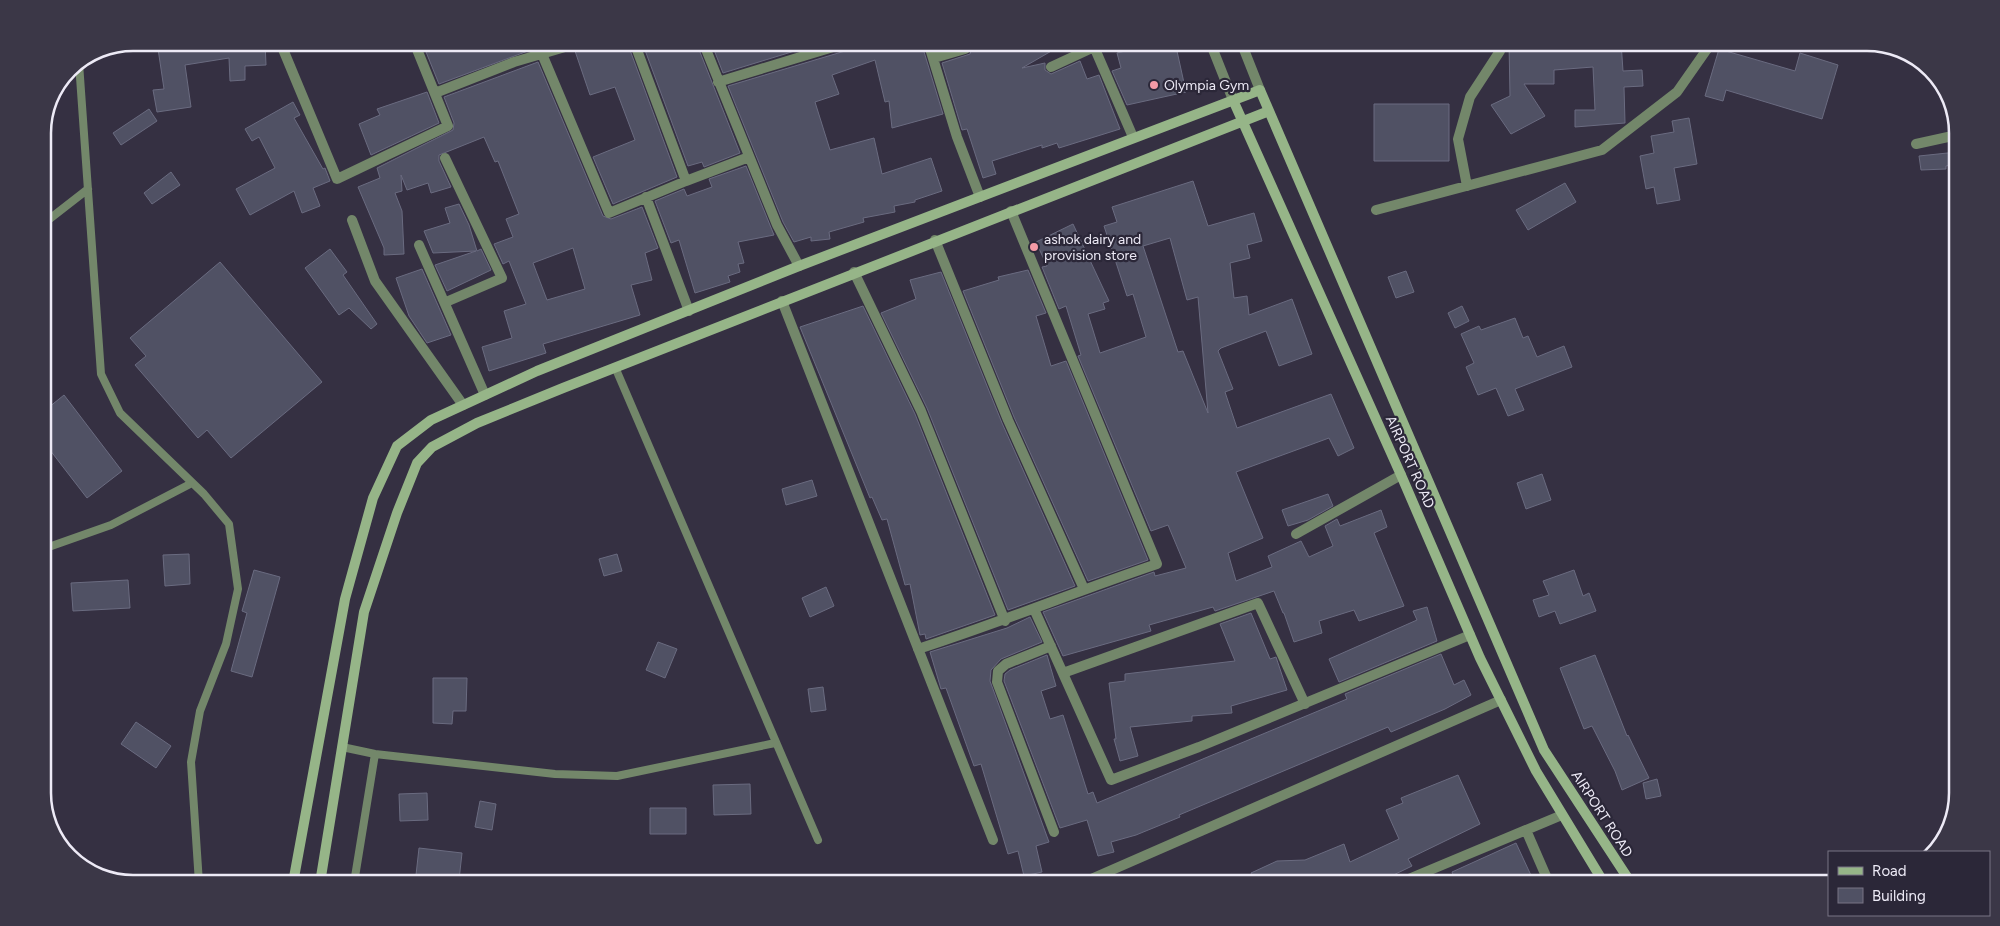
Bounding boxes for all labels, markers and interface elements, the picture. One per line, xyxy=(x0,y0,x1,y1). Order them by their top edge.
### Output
place label: Olympia Gym xyxy=(1164,77,1249,94)
marker: Olympia Gym xyxy=(1148,79,1160,91)
place label: ashok dairy and provision store xyxy=(1044,231,1141,264)
marker: ashok dairy and provision store xyxy=(1028,241,1040,253)
street label: AIRPORT ROAD xyxy=(1382,413,1438,511)
street label: AIRPORT ROAD xyxy=(1568,768,1636,860)
legend xyxy=(1828,851,1990,916)
text: Road xyxy=(1872,862,1907,880)
text: Building xyxy=(1872,887,1926,905)

